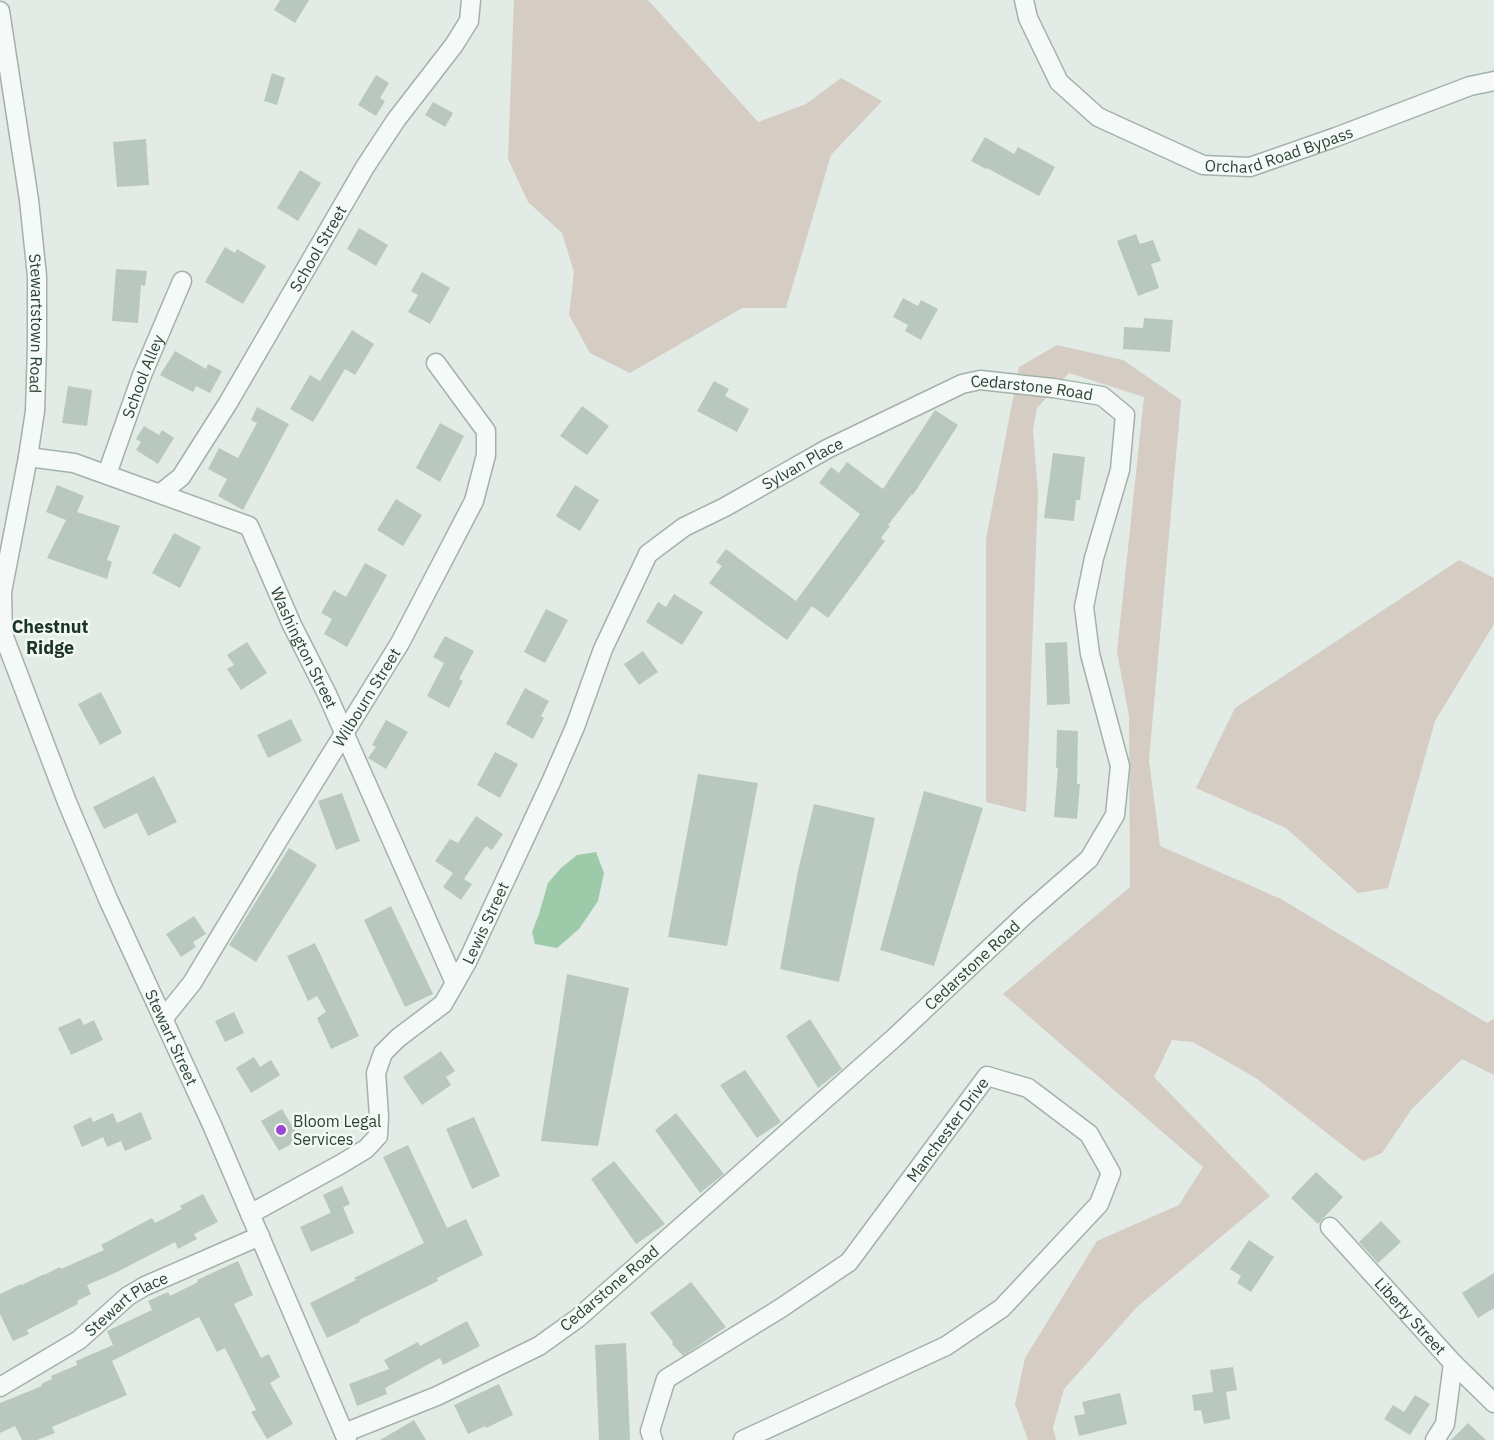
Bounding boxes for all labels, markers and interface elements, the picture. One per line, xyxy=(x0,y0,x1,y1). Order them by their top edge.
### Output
street label: Orchard Road Bypass xyxy=(1204,121,1356,177)
street label: School Street xyxy=(285,202,351,295)
street label: Stewartstown Road xyxy=(25,252,47,394)
street label: School Alley xyxy=(118,331,168,421)
street label: Cedarstone Road xyxy=(969,370,1094,404)
street label: Sylvan Place xyxy=(758,433,846,494)
street label: Washington Street xyxy=(267,584,342,711)
district label: Chestnut Ridge xyxy=(12,615,88,659)
street label: Wilbourn Street xyxy=(328,644,405,750)
street label: Lewis Street xyxy=(457,879,513,967)
street label: Cedarstone Road xyxy=(920,916,1024,1014)
street label: Stewart Street xyxy=(141,986,202,1089)
street label: Manchester Drive xyxy=(902,1073,993,1186)
place label: Bloom Legal Services xyxy=(293,1111,381,1149)
marker: Bloom Legal Services xyxy=(274,1123,288,1137)
street label: Cedarstone Road xyxy=(555,1241,663,1335)
street label: Stewart Place xyxy=(80,1267,171,1340)
street label: Liberty Street xyxy=(1370,1273,1451,1359)

